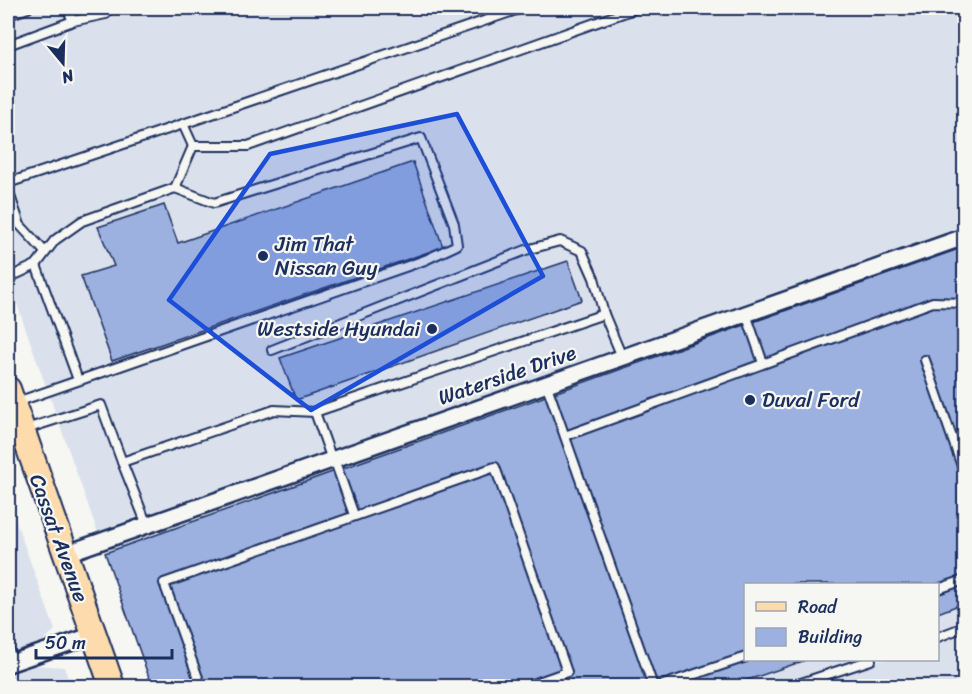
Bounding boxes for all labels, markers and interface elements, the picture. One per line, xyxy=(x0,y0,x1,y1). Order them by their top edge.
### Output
north arrow xyxy=(33,33,93,93)
text: N xyxy=(57,61,79,93)
place label: Jim That Nissan Guy xyxy=(274,225,377,287)
marker: Jim That Nissan Guy xyxy=(256,249,270,263)
place label: Westside Hyundai xyxy=(257,310,421,348)
marker: Westside Hyundai xyxy=(425,322,439,336)
street label: Waterside Drive xyxy=(433,334,581,416)
place label: Duval Ford xyxy=(762,381,861,419)
marker: Duval Ford xyxy=(743,393,757,407)
street label: Cassat Avenue xyxy=(18,468,100,608)
legend xyxy=(744,583,939,661)
text: Road xyxy=(798,591,838,623)
text: Building xyxy=(798,621,862,653)
scale bar xyxy=(36,622,172,660)
text: 50 m xyxy=(45,627,86,659)

